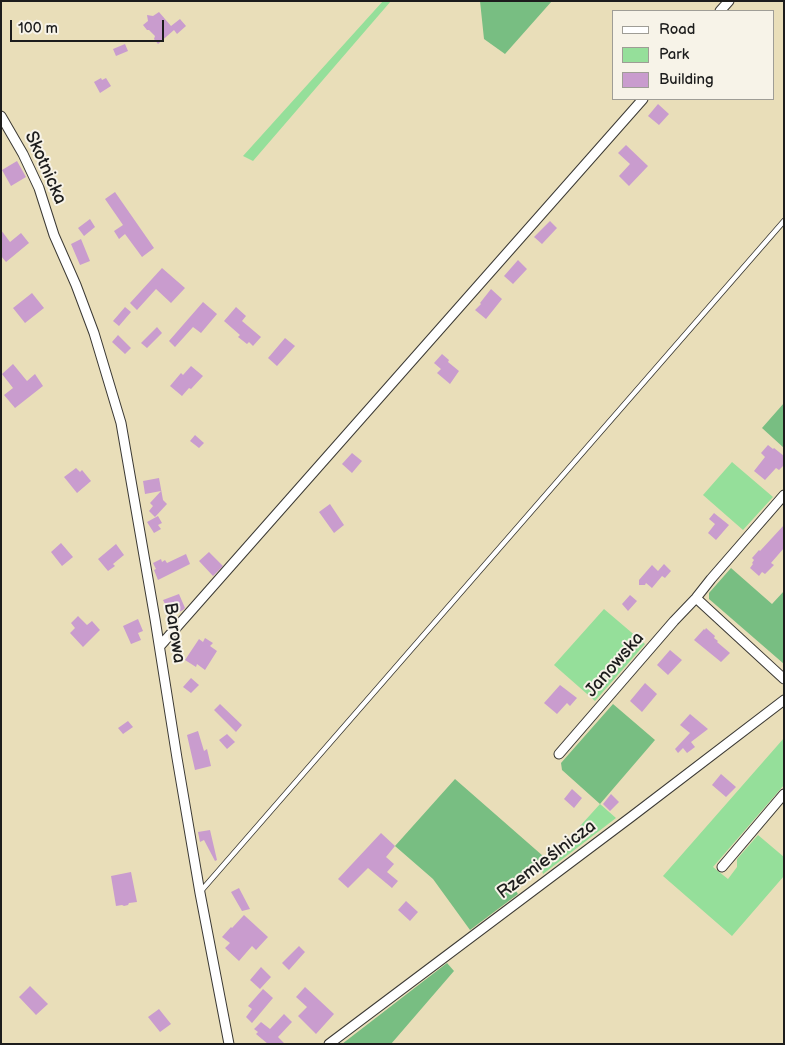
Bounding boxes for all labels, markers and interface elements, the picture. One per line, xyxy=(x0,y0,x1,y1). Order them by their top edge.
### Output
scale bar xyxy=(12,10,166,42)
legend xyxy=(612,10,775,100)
text: 100 m xyxy=(18,19,58,38)
text: Road xyxy=(659,20,695,39)
text: Park xyxy=(659,45,689,64)
text: Building xyxy=(659,70,714,89)
street label: Skotnicka xyxy=(19,128,71,208)
street label: Barowa xyxy=(159,601,189,665)
street label: Janowska xyxy=(581,628,649,702)
street label: Rzemieślnicza xyxy=(493,816,601,904)

